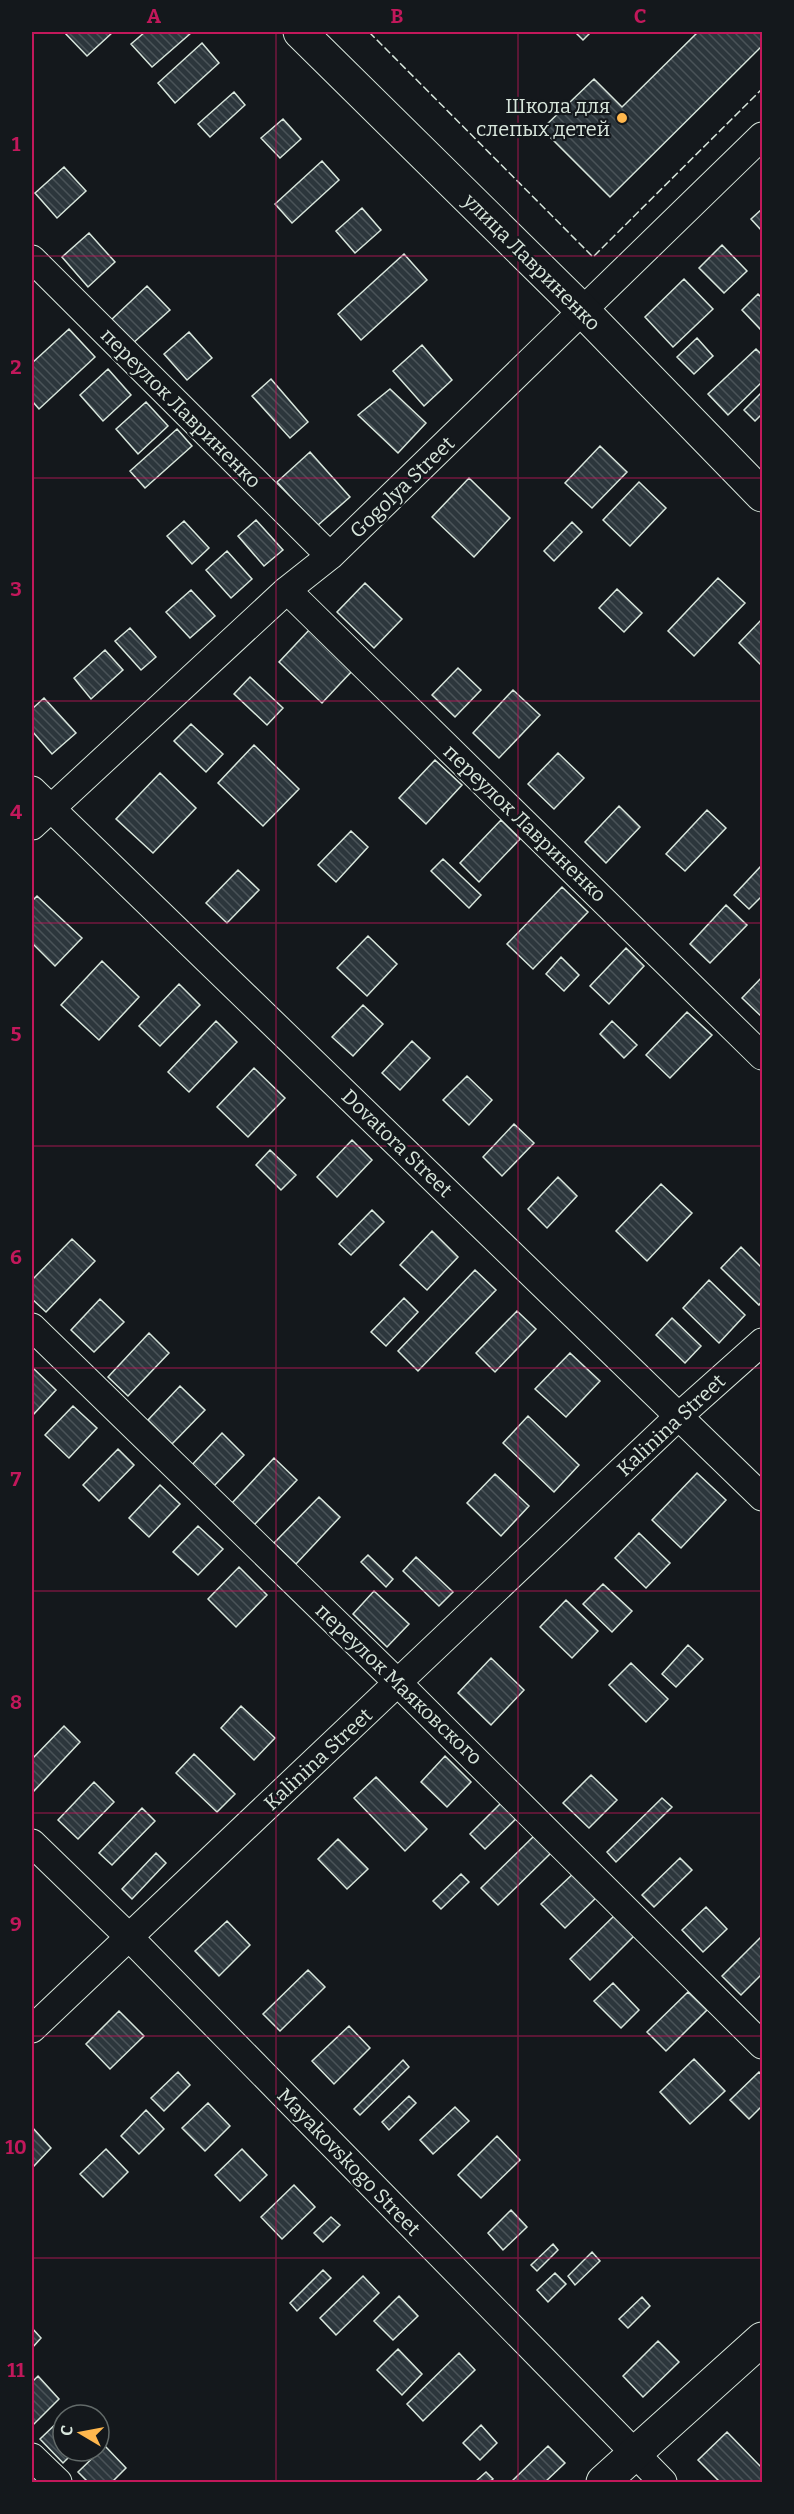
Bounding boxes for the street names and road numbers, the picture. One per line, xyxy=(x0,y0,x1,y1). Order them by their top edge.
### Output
street label: улица Лавриненко xyxy=(458,188,605,335)
street label: переулок Лавриненко xyxy=(96,323,266,493)
street label: Gogolya Street xyxy=(345,431,459,543)
street label: переулок Лавриненко xyxy=(439,739,611,907)
street label: Dovatora Street xyxy=(337,1084,457,1202)
street label: Kalinina Street xyxy=(612,1369,730,1481)
street label: переулок Маяковского xyxy=(311,1598,487,1770)
street label: Kalinina Street xyxy=(259,1703,377,1815)
street label: Mayakovskogo Street xyxy=(273,2083,425,2241)

